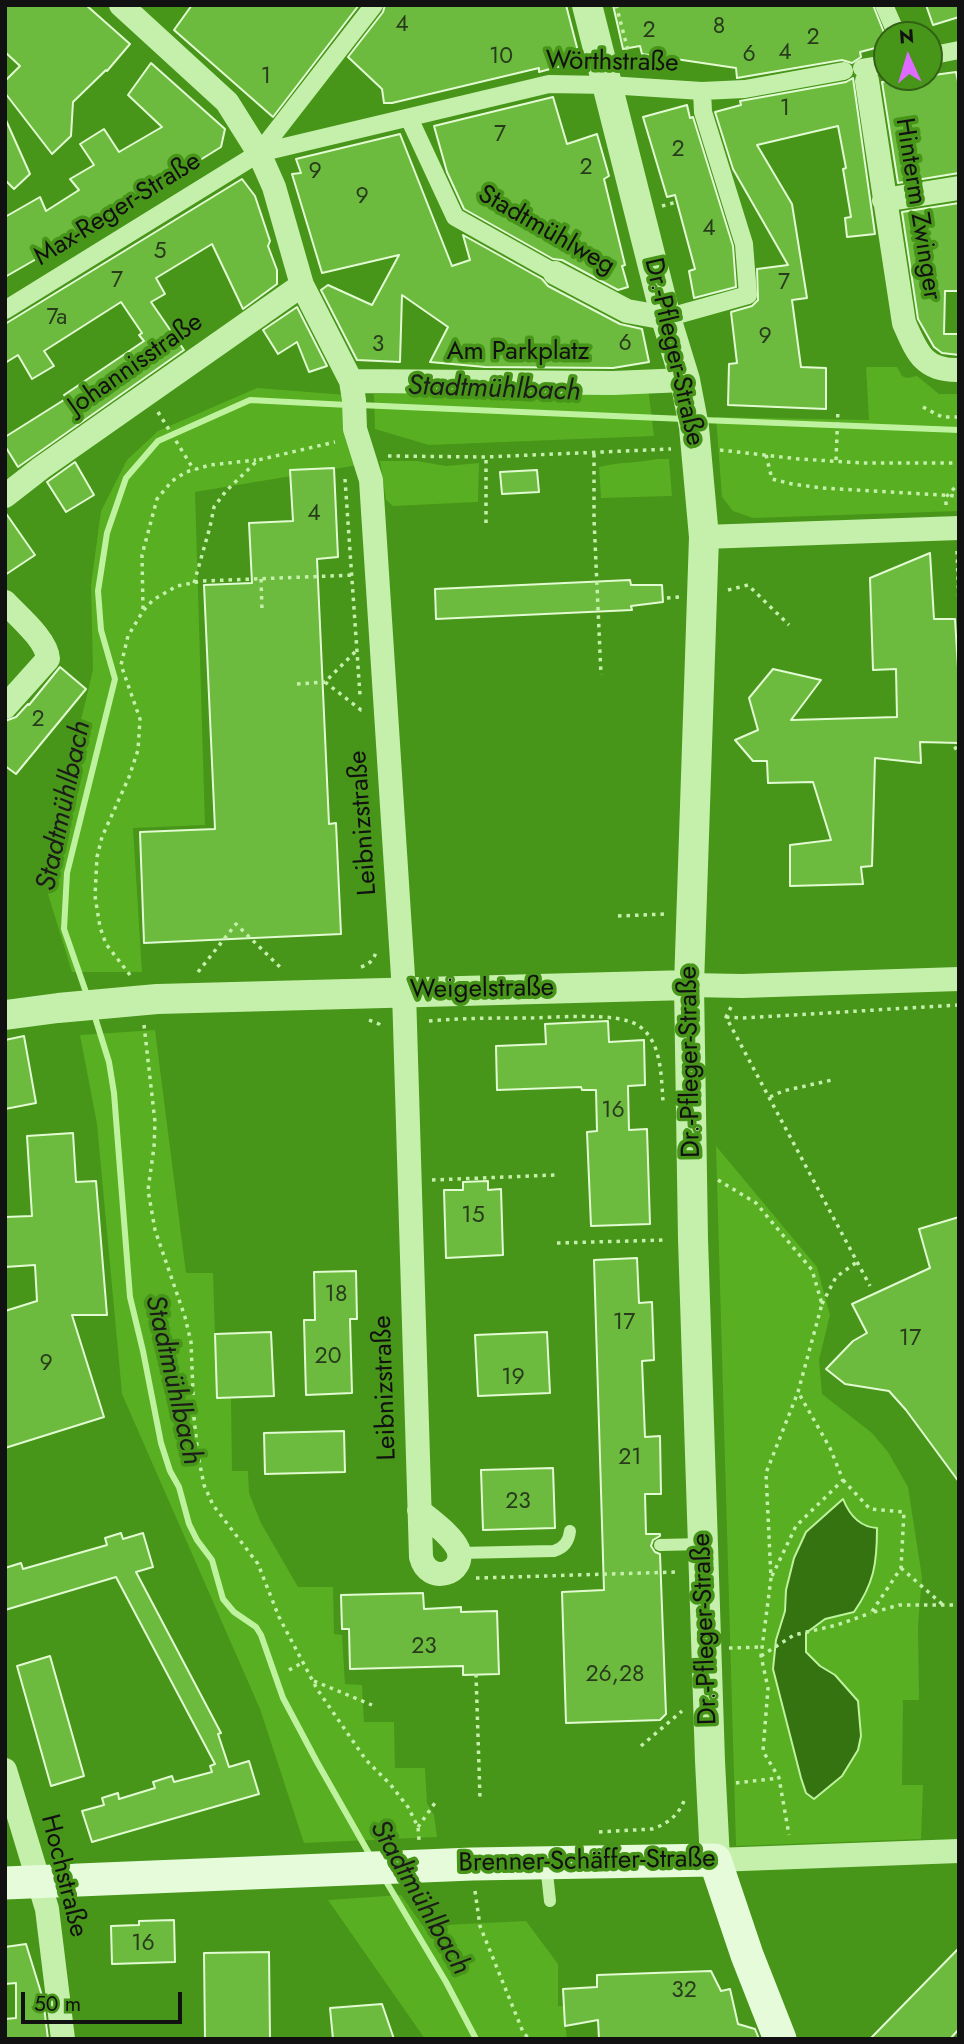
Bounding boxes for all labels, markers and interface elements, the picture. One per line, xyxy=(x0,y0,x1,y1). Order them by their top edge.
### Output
house number: 4 xyxy=(395,11,409,39)
house number: 8 xyxy=(713,13,725,41)
house number: 2 xyxy=(642,17,656,45)
north arrow xyxy=(873,21,943,91)
text: N xyxy=(898,23,915,51)
house number: 2 xyxy=(806,24,820,52)
house number: 4 xyxy=(778,39,792,67)
house number: 6 xyxy=(742,41,756,69)
house number: 10 xyxy=(489,43,513,71)
street label: Wörthstraße xyxy=(545,46,679,80)
house number: 1 xyxy=(261,63,271,91)
house number: 1 xyxy=(780,95,790,123)
street label: Hinterm Zwinger xyxy=(887,116,947,302)
house number: 7 xyxy=(494,121,506,149)
house number: 2 xyxy=(671,136,685,164)
street label: Max-Reger-Straße xyxy=(29,146,207,274)
house number: 2 xyxy=(579,154,593,182)
house number: 9 xyxy=(308,158,322,186)
street label: Stadtmühlweg xyxy=(472,179,620,283)
house number: 9 xyxy=(355,183,369,211)
house number: 4 xyxy=(702,215,716,243)
house number: 5 xyxy=(154,238,166,266)
street label: Dr.-Pfleger-Straße xyxy=(636,255,710,449)
house number: 7 xyxy=(111,267,123,295)
house number: 7 xyxy=(778,269,790,297)
house number: 7a xyxy=(47,304,67,332)
street label: Johannisstraße xyxy=(63,307,209,423)
house number: 9 xyxy=(758,323,772,351)
house number: 6 xyxy=(618,330,632,358)
house number: 3 xyxy=(372,331,384,359)
street label: Am Parkplatz xyxy=(446,337,590,369)
water label: Stadtmühlbach xyxy=(407,370,581,410)
house number: 4 xyxy=(307,500,321,528)
house number: 2 xyxy=(31,706,45,734)
water label: Stadtmühlbach xyxy=(31,718,99,894)
street label: Leibnizstraße xyxy=(343,749,385,897)
street label: Dr.-Pfleger-Straße xyxy=(674,966,708,1158)
street label: Weigelstraße xyxy=(410,973,554,1007)
house number: 16 xyxy=(601,1097,625,1125)
house number: 15 xyxy=(461,1202,485,1230)
house number: 18 xyxy=(325,1281,347,1309)
water label: Stadtmühlbach xyxy=(136,1292,208,1468)
house number: 17 xyxy=(613,1309,635,1337)
street label: Leibnizstraße xyxy=(368,1315,404,1461)
house number: 17 xyxy=(899,1325,921,1353)
house number: 20 xyxy=(315,1343,341,1371)
house number: 9 xyxy=(39,1350,53,1378)
house number: 19 xyxy=(501,1364,525,1392)
house number: 21 xyxy=(618,1444,642,1472)
house number: 23 xyxy=(505,1488,531,1516)
street label: Dr.-Pfleger-Straße xyxy=(687,1533,725,1725)
house number: 23 xyxy=(411,1633,437,1661)
house number: 26,28 xyxy=(585,1661,645,1689)
street label: Hochstraße xyxy=(33,1812,93,1940)
water label: Stadtmühlbach xyxy=(361,1815,477,1981)
street label: Brenner-Schäffer-Straße xyxy=(458,1844,716,1880)
house number: 16 xyxy=(131,1930,155,1958)
house number: 32 xyxy=(671,1977,697,2005)
scale bar xyxy=(24,1978,186,2022)
text: 50 m xyxy=(34,1989,81,2019)

